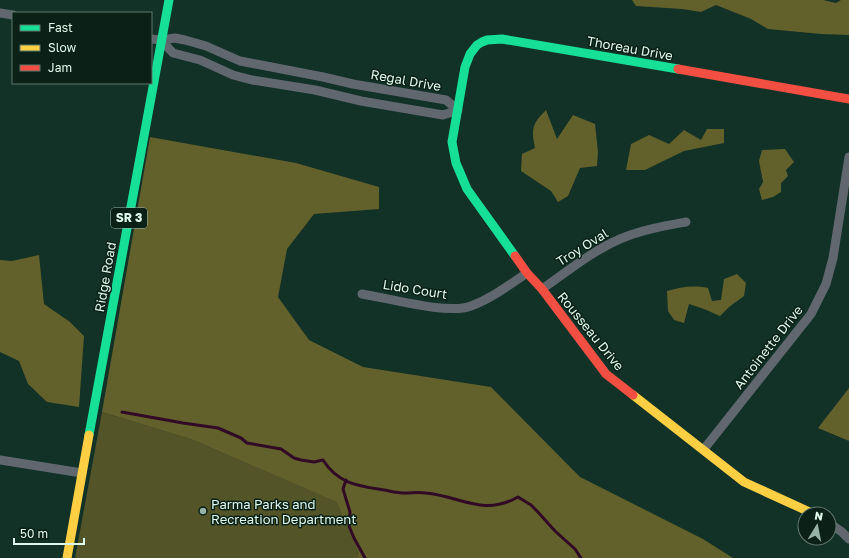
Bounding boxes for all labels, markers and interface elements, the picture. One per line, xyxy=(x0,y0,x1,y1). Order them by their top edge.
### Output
legend xyxy=(12,12,152,84)
text: Fast xyxy=(48,20,73,35)
street label: Thoreau Drive xyxy=(586,33,674,63)
text: Slow xyxy=(48,40,76,55)
text: Jam xyxy=(48,60,72,75)
street label: Regal Drive xyxy=(370,66,442,94)
road number: SR 3 xyxy=(111,208,147,228)
street label: Troy Oval xyxy=(553,225,611,269)
street label: Ridge Road xyxy=(91,241,119,313)
street label: Lido Court xyxy=(382,276,448,302)
street label: Rousseau Drive xyxy=(554,289,628,373)
street label: Antoinette Drive xyxy=(730,302,806,392)
place label: Parma Parks and Recreation Department xyxy=(211,496,356,527)
marker: Parma Parks and Recreation Department xyxy=(198,506,208,516)
north arrow xyxy=(797,506,837,546)
text: N xyxy=(814,509,824,523)
scale bar xyxy=(14,520,84,546)
text: 50 m xyxy=(20,526,48,541)

